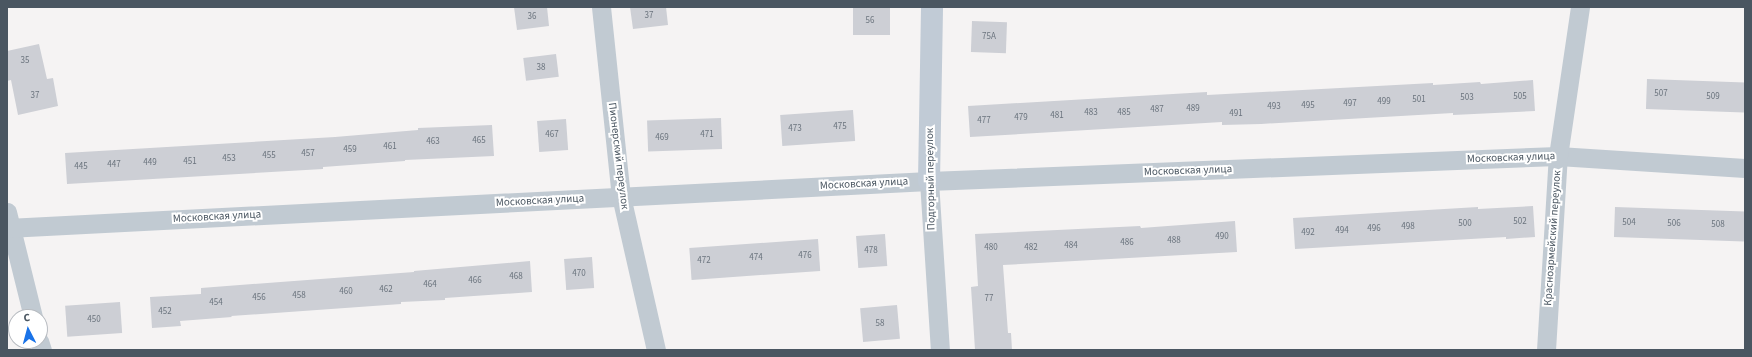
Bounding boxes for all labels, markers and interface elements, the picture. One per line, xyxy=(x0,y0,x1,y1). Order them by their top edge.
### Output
house number: 37 xyxy=(645,11,653,21)
house number: 36 xyxy=(528,12,536,22)
house number: 56 xyxy=(866,16,874,26)
house number: 75А xyxy=(982,32,996,42)
house number: 35 xyxy=(21,56,29,66)
house number: 38 xyxy=(537,63,545,73)
house number: 507 xyxy=(1654,89,1668,99)
house number: 37 xyxy=(31,91,39,101)
house number: 505 xyxy=(1513,92,1527,102)
house number: 509 xyxy=(1706,92,1720,102)
house number: 503 xyxy=(1460,93,1474,103)
house number: 501 xyxy=(1412,95,1426,105)
house number: 499 xyxy=(1377,97,1391,107)
house number: 497 xyxy=(1343,99,1357,109)
house number: 495 xyxy=(1301,101,1315,111)
street label: Пионерский переулок xyxy=(605,102,631,210)
house number: 493 xyxy=(1267,102,1281,112)
house number: 489 xyxy=(1186,104,1200,114)
house number: 487 xyxy=(1150,105,1164,115)
house number: 483 xyxy=(1084,108,1098,118)
house number: 485 xyxy=(1117,108,1131,118)
house number: 491 xyxy=(1229,109,1243,119)
house number: 481 xyxy=(1050,111,1064,121)
house number: 479 xyxy=(1014,113,1028,123)
house number: 477 xyxy=(977,116,991,126)
house number: 475 xyxy=(833,122,847,132)
house number: 473 xyxy=(788,124,802,134)
street label: Подгорный переулок xyxy=(924,128,938,230)
house number: 467 xyxy=(545,130,559,140)
house number: 471 xyxy=(700,130,714,140)
house number: 469 xyxy=(655,133,669,143)
house number: 465 xyxy=(472,136,486,146)
house number: 463 xyxy=(426,137,440,147)
house number: 461 xyxy=(383,142,397,152)
house number: 459 xyxy=(343,145,357,155)
house number: 457 xyxy=(301,149,315,159)
street label: Московская улица xyxy=(1467,150,1555,166)
house number: 455 xyxy=(262,151,276,161)
house number: 453 xyxy=(222,154,236,164)
house number: 451 xyxy=(183,157,197,167)
house number: 449 xyxy=(143,158,157,168)
house number: 447 xyxy=(107,160,121,170)
house number: 445 xyxy=(74,162,88,172)
street label: Московская улица xyxy=(1144,163,1232,179)
street label: Красноармейский переулок xyxy=(1542,170,1564,306)
street label: Московская улица xyxy=(820,175,908,193)
street label: Московская улица xyxy=(496,192,584,210)
street label: Московская улица xyxy=(173,208,261,226)
house number: 502 xyxy=(1513,217,1527,227)
house number: 504 xyxy=(1622,218,1636,228)
house number: 500 xyxy=(1458,219,1472,229)
house number: 506 xyxy=(1667,219,1681,229)
house number: 508 xyxy=(1711,220,1725,230)
house number: 498 xyxy=(1401,222,1415,232)
house number: 496 xyxy=(1367,224,1381,234)
house number: 494 xyxy=(1335,226,1349,236)
house number: 492 xyxy=(1301,228,1315,238)
house number: 490 xyxy=(1215,232,1229,242)
house number: 488 xyxy=(1167,236,1181,246)
house number: 486 xyxy=(1120,238,1134,248)
house number: 484 xyxy=(1064,241,1078,251)
house number: 480 xyxy=(984,243,998,253)
house number: 482 xyxy=(1024,243,1038,253)
house number: 478 xyxy=(864,246,878,256)
house number: 476 xyxy=(798,251,812,261)
house number: 474 xyxy=(749,253,763,263)
house number: 472 xyxy=(697,256,711,266)
house number: 470 xyxy=(572,269,586,279)
house number: 468 xyxy=(509,272,523,282)
house number: 466 xyxy=(468,276,482,286)
house number: 464 xyxy=(423,280,437,290)
house number: 462 xyxy=(379,285,393,295)
house number: 460 xyxy=(339,287,353,297)
house number: 458 xyxy=(292,291,306,301)
house number: 456 xyxy=(252,293,266,303)
house number: 77 xyxy=(985,294,993,304)
house number: 454 xyxy=(209,298,223,308)
house number: 452 xyxy=(158,307,172,317)
north arrow xyxy=(8,309,48,349)
text: С xyxy=(23,310,31,325)
house number: 450 xyxy=(87,315,101,325)
house number: 58 xyxy=(876,319,884,329)

